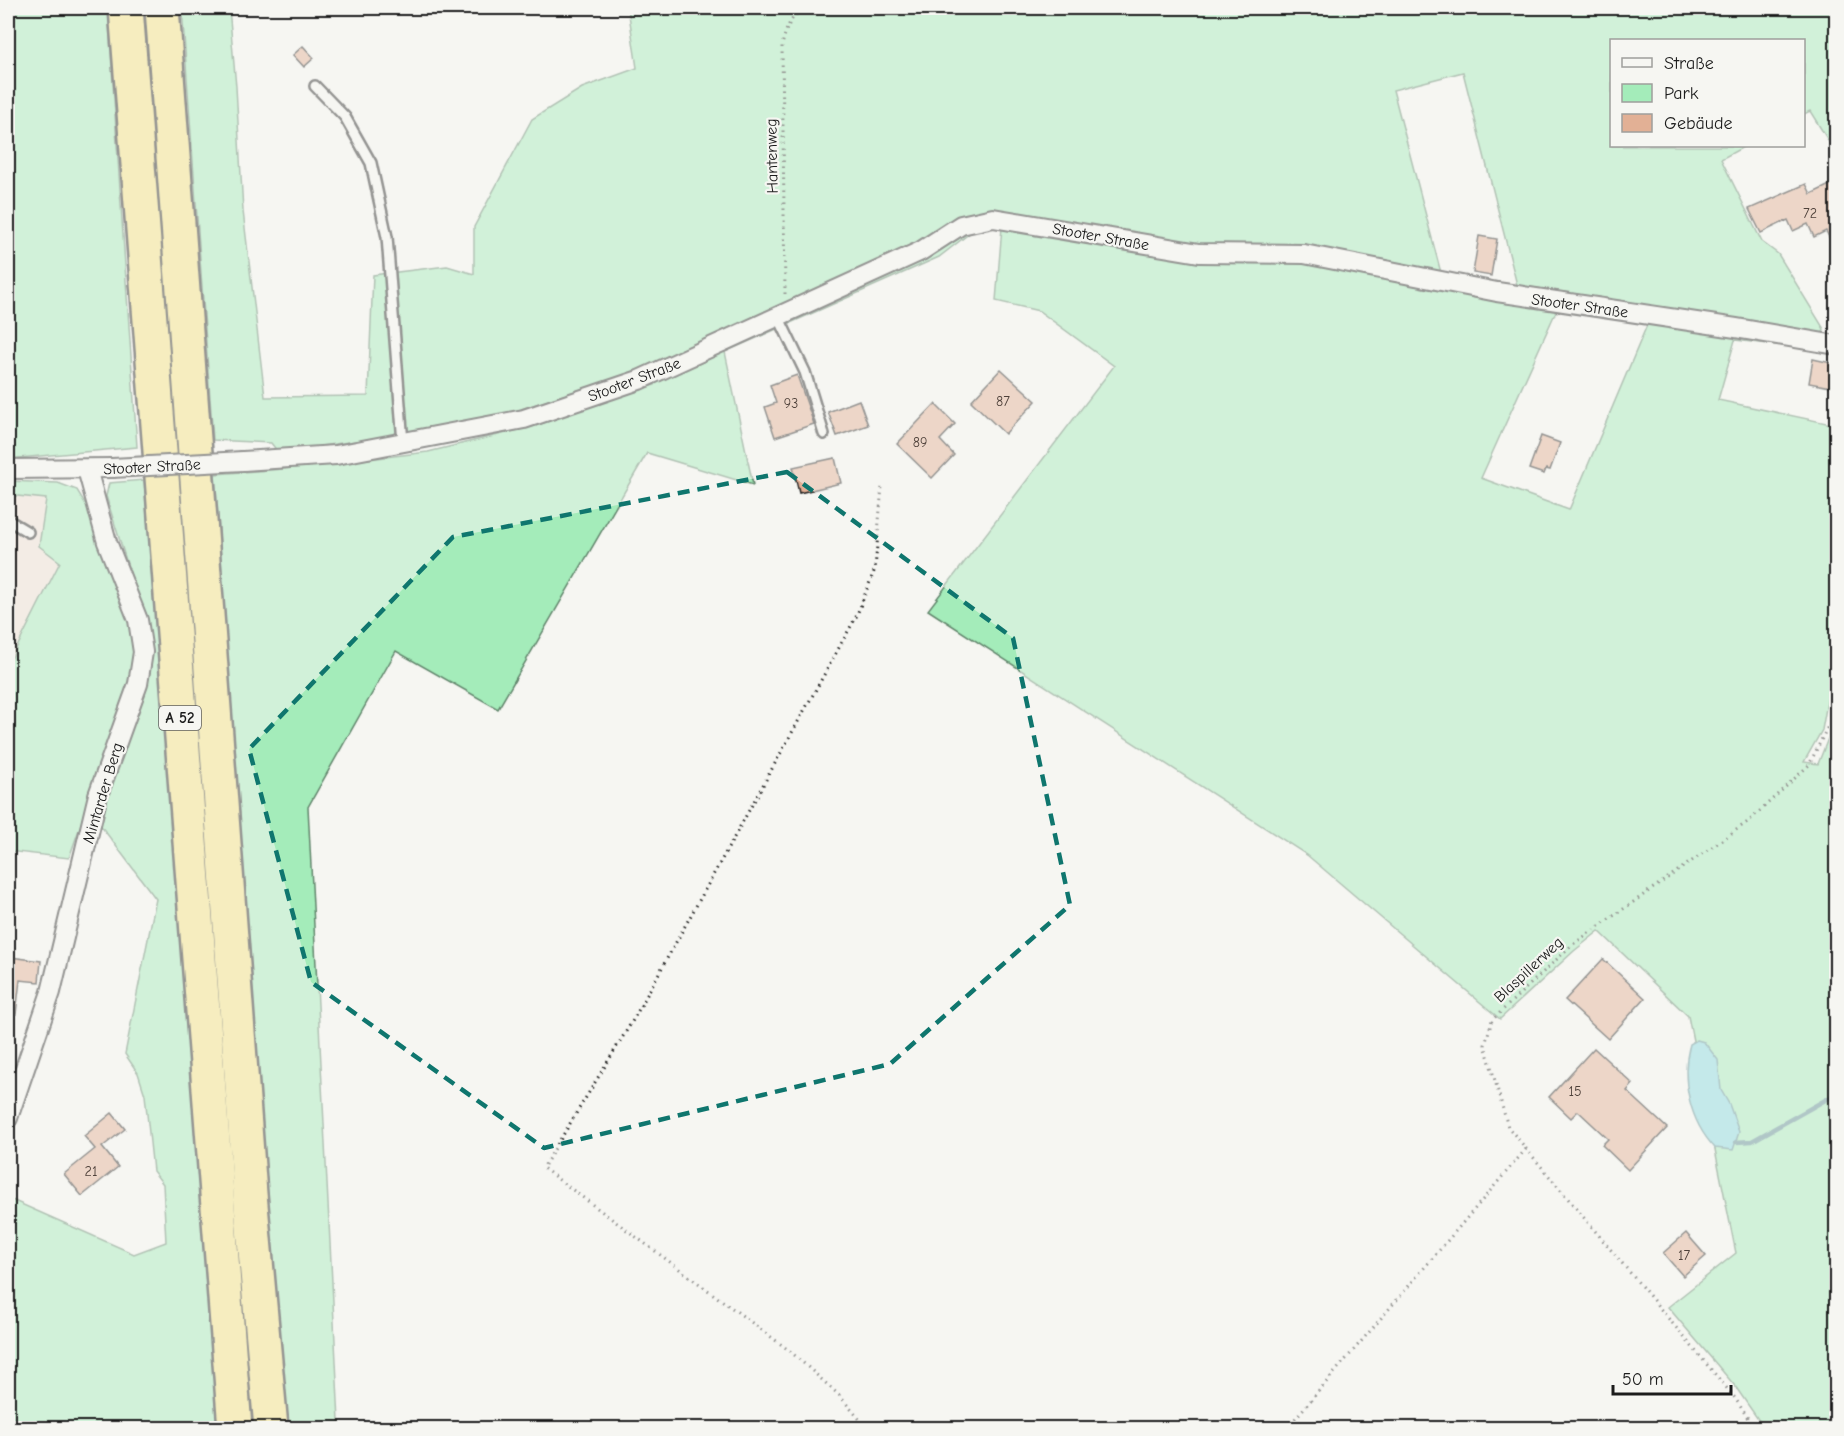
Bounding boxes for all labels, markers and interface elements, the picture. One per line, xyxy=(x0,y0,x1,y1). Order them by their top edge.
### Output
legend xyxy=(1610,39,1805,147)
text: Straße xyxy=(1664,53,1714,74)
text: Park xyxy=(1664,83,1699,104)
text: Gebäude xyxy=(1664,113,1733,134)
street label: Hantenweg xyxy=(762,118,782,194)
house number: 72 xyxy=(1803,205,1817,222)
street label: Stooter Straße xyxy=(1051,220,1150,254)
street label: Stooter Straße xyxy=(1530,290,1629,322)
street label: Stooter Straße xyxy=(586,354,683,406)
house number: 87 xyxy=(996,393,1010,410)
house number: 93 xyxy=(784,395,798,412)
house number: 89 xyxy=(913,434,927,451)
street label: Stooter Straße xyxy=(103,455,201,479)
road number: A 52 xyxy=(159,706,201,730)
street label: Mintarder Berg xyxy=(79,741,127,846)
street label: Blaspillerweg xyxy=(1491,933,1567,1006)
house number: 15 xyxy=(1568,1083,1582,1100)
house number: 21 xyxy=(85,1163,97,1180)
house number: 17 xyxy=(1678,1247,1690,1264)
scale bar xyxy=(1613,1358,1732,1396)
text: 50 m xyxy=(1622,1369,1664,1390)

